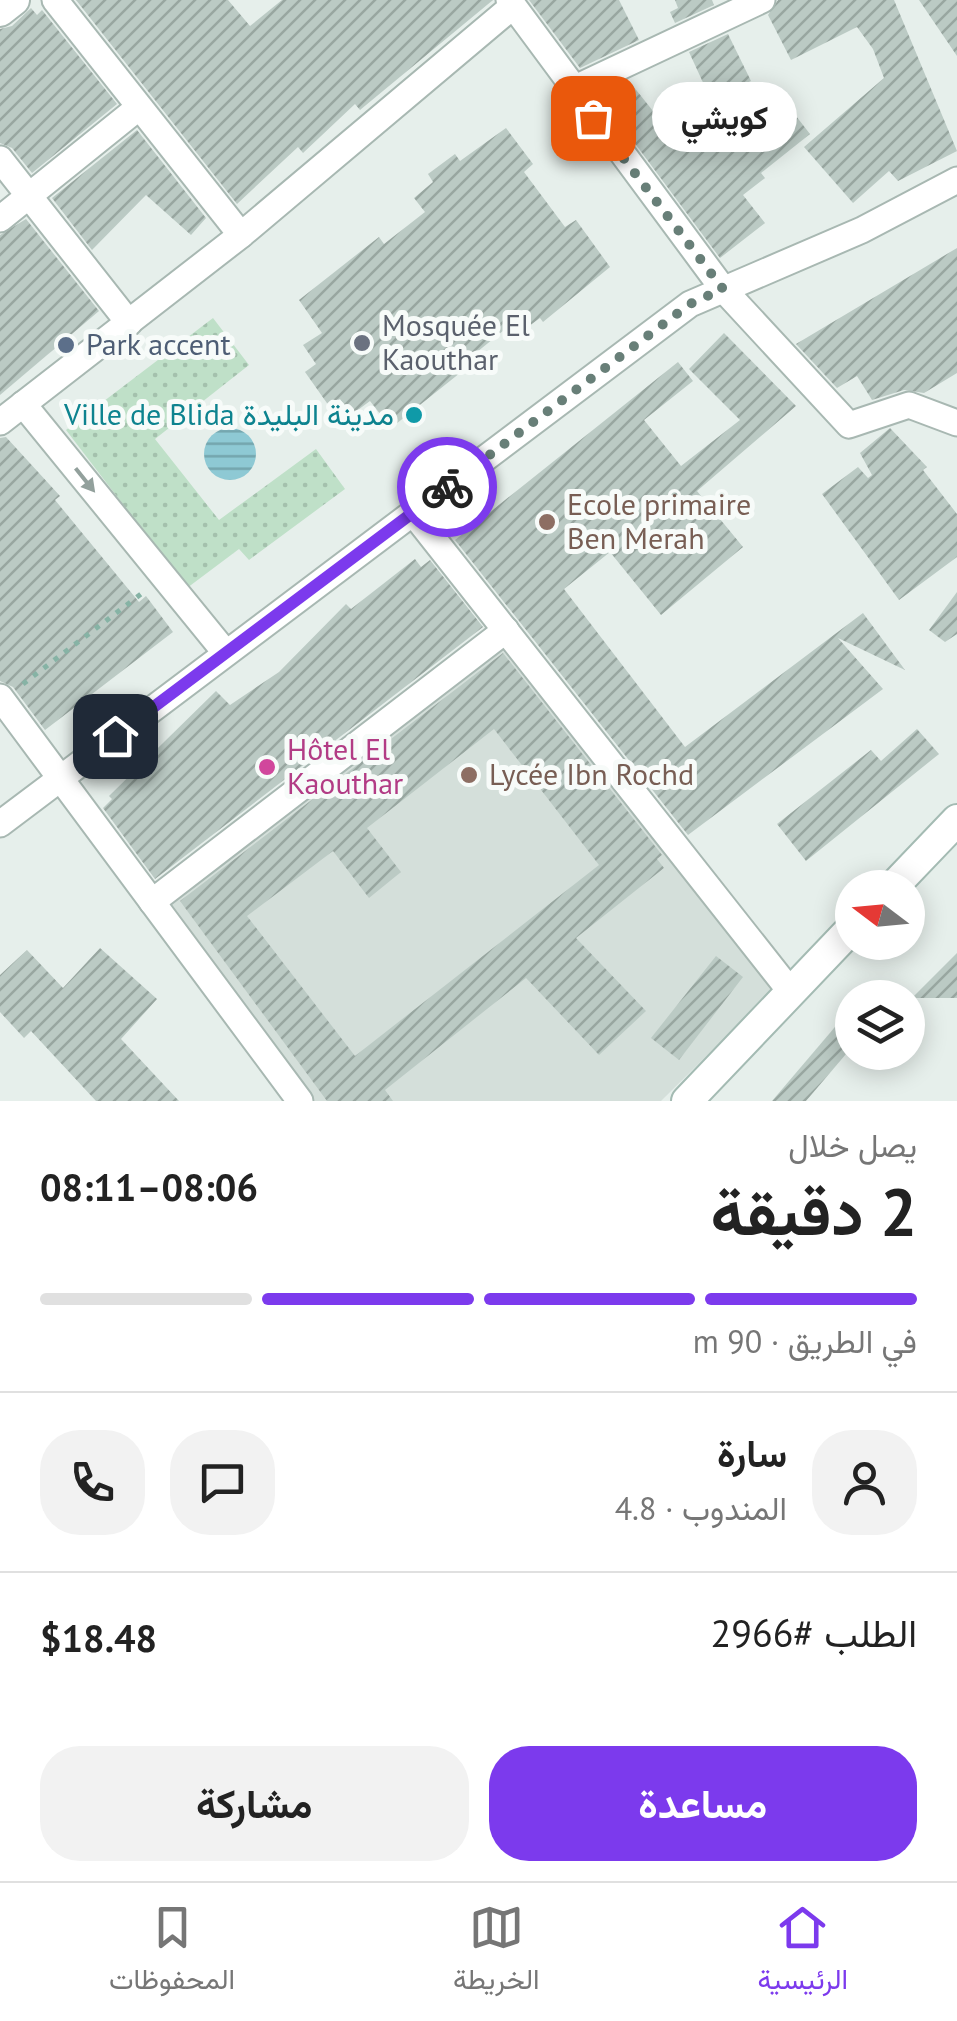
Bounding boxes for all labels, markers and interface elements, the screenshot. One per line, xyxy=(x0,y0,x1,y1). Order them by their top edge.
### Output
pin xyxy=(551,76,636,161)
callout: كويشي xyxy=(653,83,798,153)
icon: bag xyxy=(566,91,621,146)
text: كويشي xyxy=(681,96,768,138)
place label: Mosquée El Kaouthar xyxy=(382,305,530,378)
place label: Park accent xyxy=(86,324,231,363)
marker: Mosquée El Kaouthar xyxy=(351,332,373,354)
marker: Park accent xyxy=(55,334,77,356)
place label: Ville de Blida مدينة البليدة xyxy=(63,394,394,433)
marker: Ville de Blida مدينة البليدة xyxy=(403,404,425,426)
courier xyxy=(397,437,497,537)
icon: bike xyxy=(420,460,475,515)
one-way arrow xyxy=(73,467,95,493)
place label: Ecole primaire Ben Merah xyxy=(567,484,751,557)
marker: Ecole primaire Ben Merah xyxy=(536,511,558,533)
pin xyxy=(73,694,158,779)
icon: home xyxy=(88,709,143,764)
place label: Hôtel El Kaouthar xyxy=(287,729,403,802)
place label: Lycée Ibn Rochd xyxy=(489,754,694,793)
marker: Hôtel El Kaouthar xyxy=(256,756,278,778)
marker: Lycée Ibn Rochd xyxy=(458,764,480,786)
north arrow xyxy=(835,870,925,960)
map controls xyxy=(835,870,925,1070)
button: layers xyxy=(835,980,925,1070)
text: يصل خلال xyxy=(788,1124,917,1166)
text: 08:06–08:11 xyxy=(40,1162,258,1211)
text: 2 دقيقة xyxy=(710,1169,917,1253)
text: في الطريق · 90 m xyxy=(693,1320,917,1362)
text: سارة xyxy=(717,1428,787,1477)
button: phone xyxy=(40,1430,145,1535)
button: chat xyxy=(170,1430,275,1535)
button: person xyxy=(812,1430,917,1535)
text: المندوب · 4.8 xyxy=(615,1487,787,1529)
text: الطلب #2966 xyxy=(711,1608,917,1657)
text: $18.48 xyxy=(40,1613,157,1662)
button: مشاركة xyxy=(40,1746,469,1861)
button: مساعدة xyxy=(489,1746,917,1861)
tab: المحفوظات xyxy=(109,1900,235,2004)
tab: الخريطة xyxy=(453,1900,540,2004)
tab: الرئيسية xyxy=(758,1900,848,2004)

